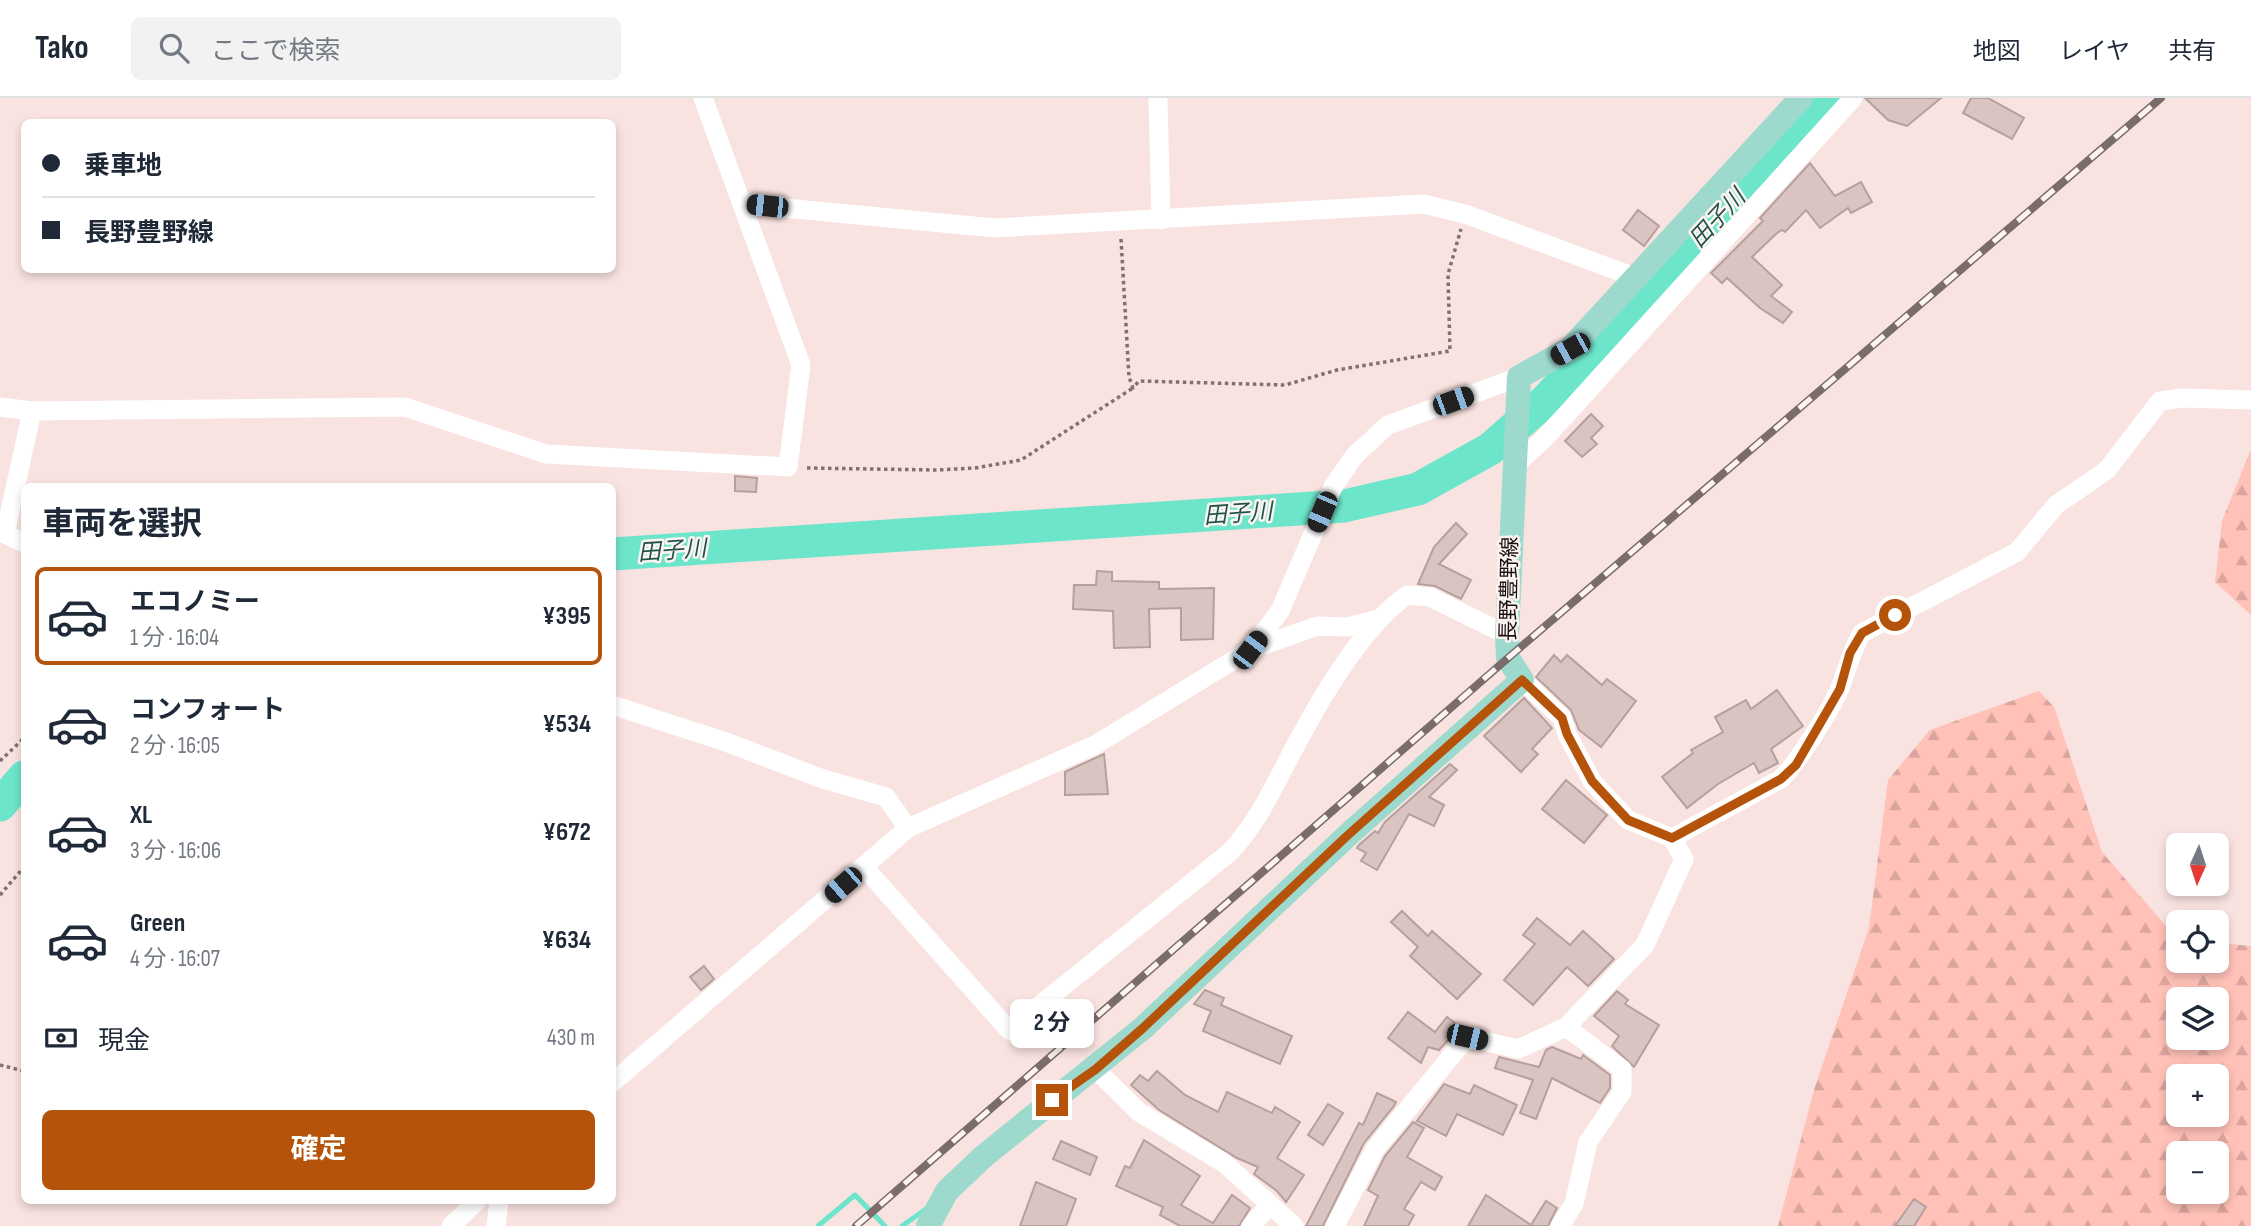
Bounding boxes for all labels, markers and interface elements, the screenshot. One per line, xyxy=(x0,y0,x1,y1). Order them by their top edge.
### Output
search box xyxy=(131,17,621,80)
text: Tako xyxy=(35,28,89,68)
icon: search xyxy=(155,29,193,67)
text: ここで検索 xyxy=(211,36,341,67)
text: 地図 xyxy=(1973,37,2021,66)
text: レイヤ xyxy=(2059,37,2130,66)
text: 共有 xyxy=(2168,37,2216,66)
text: 乗車地 xyxy=(84,151,162,182)
water label: 田子川 xyxy=(1684,182,1754,253)
car xyxy=(746,193,789,219)
text: 長野豊野線 xyxy=(84,218,214,249)
car xyxy=(1547,330,1594,368)
car xyxy=(1430,384,1477,418)
car xyxy=(1305,489,1340,535)
water label: 田子川 xyxy=(1203,497,1276,530)
text: 車両を選択 xyxy=(42,505,202,544)
water label: 田子川 xyxy=(637,534,710,567)
street label: 長野豊野線 xyxy=(1496,536,1523,642)
icon: car xyxy=(46,585,109,648)
text: エコノミー xyxy=(130,587,260,618)
route start xyxy=(1879,599,1911,631)
text: ¥395 xyxy=(542,601,591,632)
text: 1 分 · 16:04 xyxy=(130,624,219,652)
car xyxy=(1229,627,1272,673)
icon: car xyxy=(46,693,109,756)
text: コンフォート xyxy=(130,695,285,726)
text: ¥534 xyxy=(542,709,591,740)
text: 2 分 · 16:05 xyxy=(130,732,220,760)
text: XL xyxy=(130,800,152,831)
icon: car xyxy=(46,801,109,864)
text: ¥672 xyxy=(543,817,591,848)
north arrow xyxy=(2166,833,2230,896)
map controls xyxy=(2166,833,2229,1204)
text: 3 分 · 16:06 xyxy=(130,837,221,865)
car xyxy=(821,863,866,907)
text: Green xyxy=(130,908,185,939)
icon: car xyxy=(46,909,109,972)
button: locate xyxy=(2166,910,2229,973)
text: ¥634 xyxy=(542,925,591,956)
text: 4 分 · 16:07 xyxy=(130,945,220,973)
button: layers xyxy=(2166,987,2229,1050)
callout: 2 分 xyxy=(1010,998,1094,1048)
text: 2 分 xyxy=(1034,1009,1070,1037)
icon: cash xyxy=(42,1019,80,1057)
car xyxy=(1445,1022,1490,1052)
text: 430 m xyxy=(547,1024,595,1052)
text: 現金 xyxy=(98,1026,150,1057)
button: + xyxy=(2166,1064,2229,1127)
route end xyxy=(1036,1084,1068,1116)
button: 確定 xyxy=(42,1110,595,1190)
button: − xyxy=(2166,1141,2229,1204)

